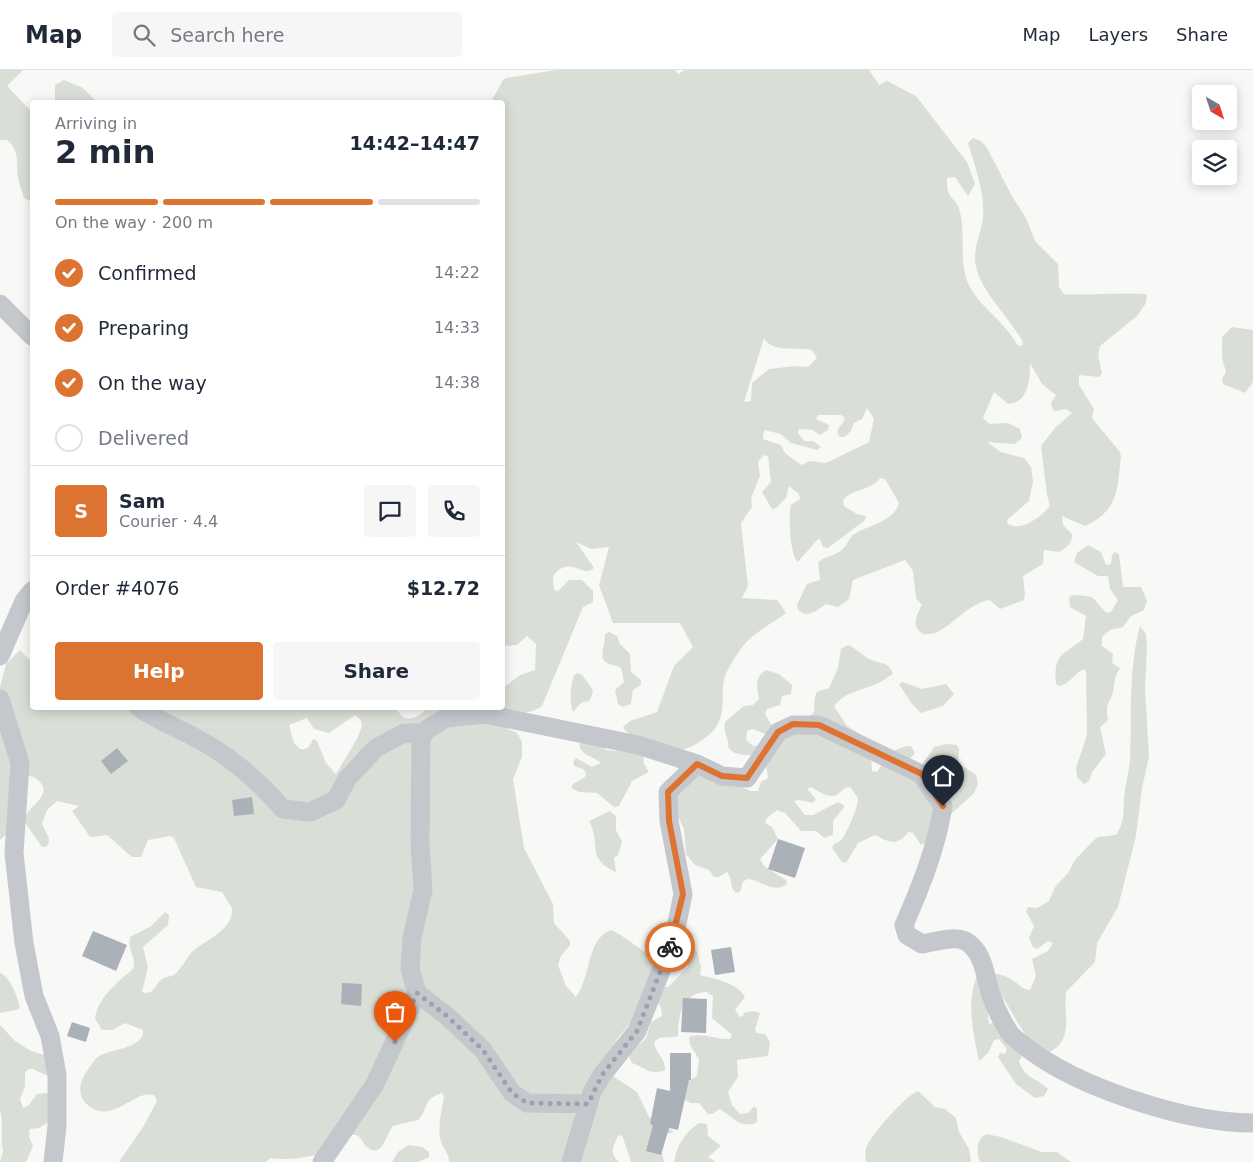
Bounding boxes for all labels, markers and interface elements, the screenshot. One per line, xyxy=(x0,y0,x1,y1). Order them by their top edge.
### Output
search box xyxy=(112,12,462,57)
text: Map xyxy=(25,21,82,49)
icon: search xyxy=(130,21,158,49)
text: Search here xyxy=(170,24,284,46)
text: Map xyxy=(1022,24,1060,45)
text: Layers xyxy=(1088,24,1148,45)
text: Share xyxy=(1176,24,1228,45)
north arrow xyxy=(1192,85,1238,130)
map controls xyxy=(1192,85,1237,185)
text: Arriving in xyxy=(55,114,137,133)
text: 14:42–14:47 xyxy=(350,132,480,154)
text: 2 min xyxy=(55,133,156,171)
button: layers xyxy=(1192,140,1237,185)
text: On the way · 200 m xyxy=(55,213,213,232)
icon: check xyxy=(55,259,83,287)
text: Confirmed xyxy=(98,262,197,284)
text: 14:22 xyxy=(434,263,480,282)
icon: check xyxy=(55,314,83,342)
text: Preparing xyxy=(98,317,189,339)
text: 14:33 xyxy=(434,318,480,337)
icon: check xyxy=(55,369,83,397)
text: On the way xyxy=(98,372,207,394)
text: 14:38 xyxy=(434,373,480,392)
text: Delivered xyxy=(98,427,189,449)
button: chat xyxy=(364,485,416,537)
button: phone xyxy=(428,485,480,537)
text: Sam xyxy=(119,490,165,512)
text: S xyxy=(74,500,88,522)
text: Courier · 4.4 xyxy=(119,512,218,531)
text: Order #4076 xyxy=(55,577,179,599)
text: $12.72 xyxy=(407,577,480,599)
button: Help xyxy=(55,642,263,700)
button: Share xyxy=(273,642,480,700)
pin xyxy=(922,755,964,806)
icon: home xyxy=(929,762,957,790)
courier xyxy=(645,922,695,972)
icon: bike xyxy=(656,933,684,961)
pin xyxy=(374,991,416,1042)
icon: bag xyxy=(381,998,409,1026)

